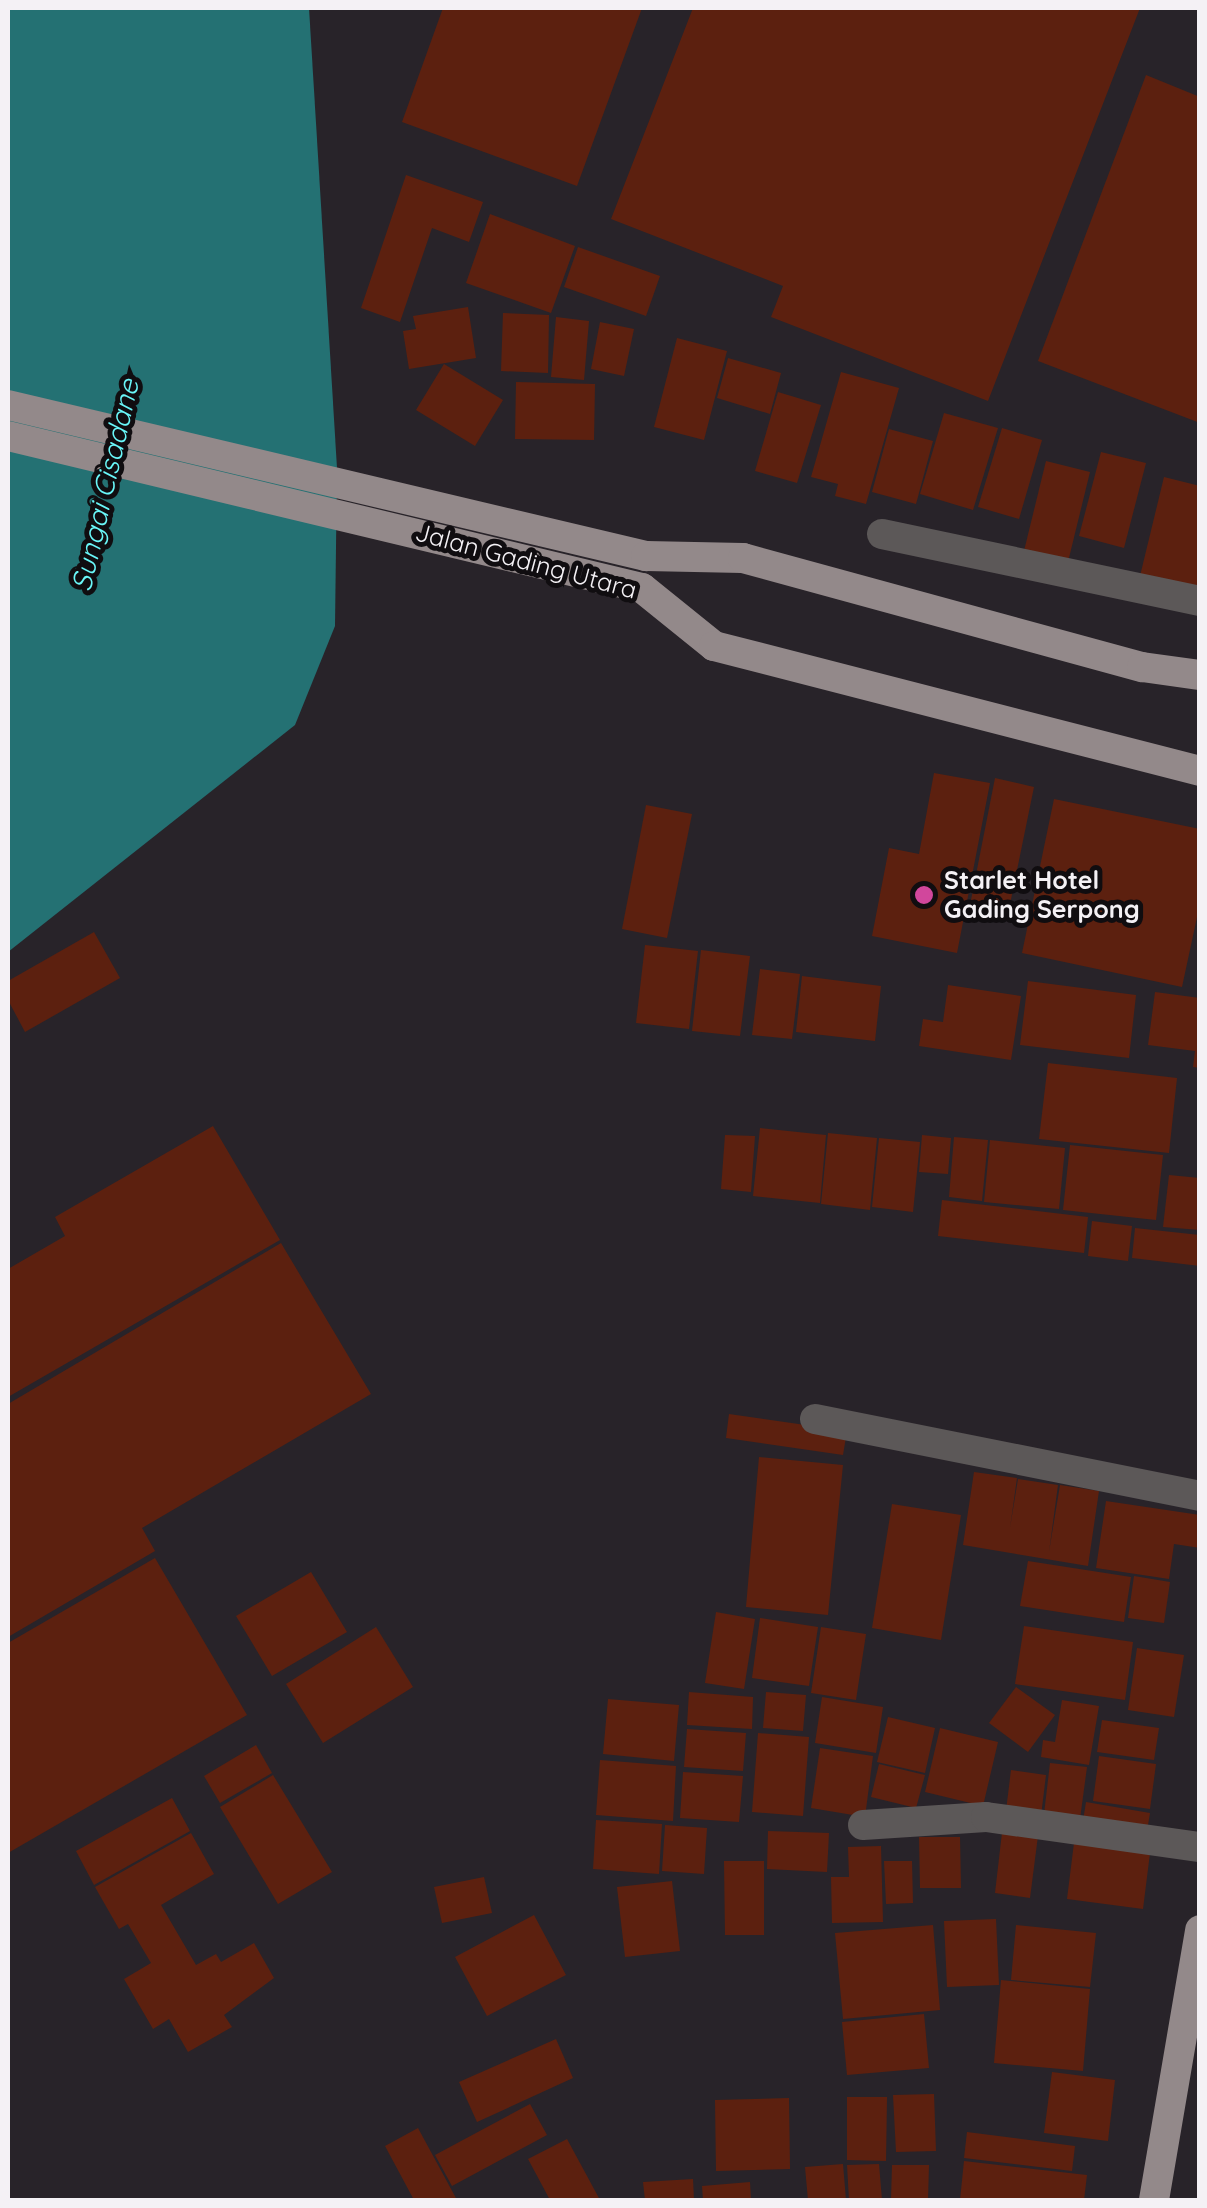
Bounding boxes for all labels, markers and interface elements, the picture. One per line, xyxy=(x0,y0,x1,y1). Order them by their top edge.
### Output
water label: Sungai Cisadane xyxy=(64,376,146,594)
street label: Jalan Gading Utara xyxy=(412,517,640,605)
place label: Starlet Hotel Gading Serpong xyxy=(944,866,1140,925)
marker: Starlet Hotel Gading Serpong xyxy=(913,884,935,906)

